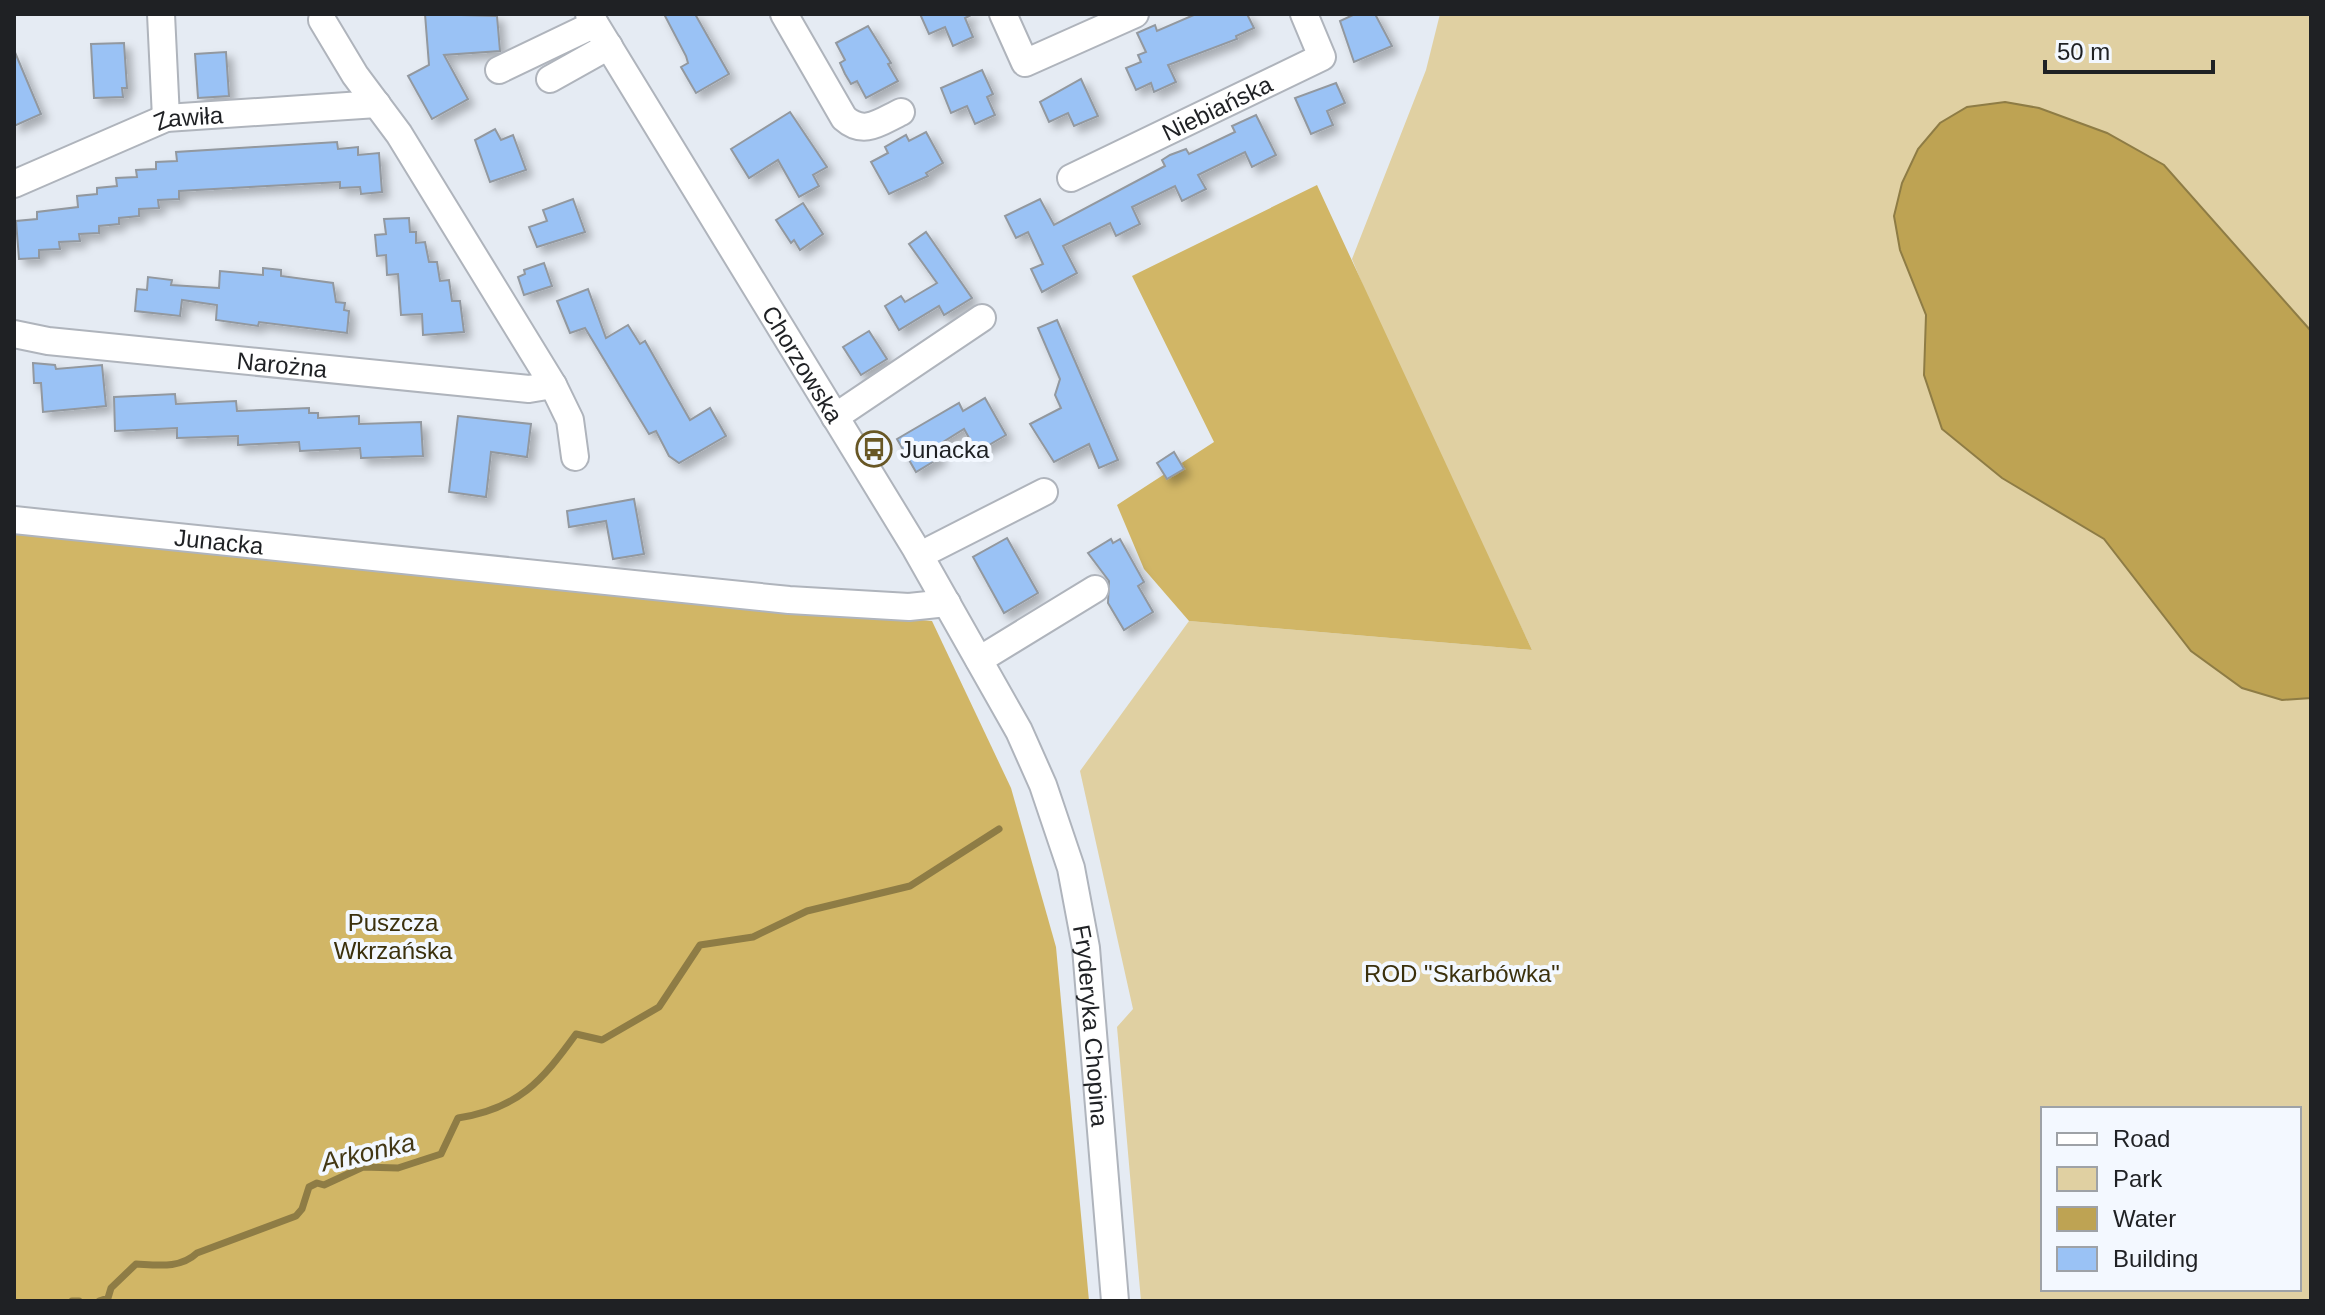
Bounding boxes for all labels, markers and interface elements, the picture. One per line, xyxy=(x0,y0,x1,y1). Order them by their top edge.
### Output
scale bar xyxy=(2045,24,2213,74)
text: 50 m xyxy=(2057,38,2110,65)
street label: Niebiańska xyxy=(1158,69,1277,146)
street label: Zawiła xyxy=(149,101,224,135)
street label: Chorzowska xyxy=(757,300,849,428)
street label: Narożna xyxy=(236,346,329,382)
bus stop icon: Junacka xyxy=(855,430,893,468)
place label: Junacka xyxy=(900,436,990,463)
street label: Junacka xyxy=(173,523,265,559)
park label: Puszcza Wkrzańska xyxy=(334,909,453,964)
street label: Fryderyka Chopina xyxy=(1068,922,1114,1128)
park label: ROD "Skarbówka" xyxy=(1364,960,1560,987)
legend xyxy=(2041,1107,2301,1291)
text: Road xyxy=(2113,1125,2170,1152)
water label: Arkonka xyxy=(316,1127,418,1178)
text: Park xyxy=(2113,1165,2163,1192)
text: Water xyxy=(2113,1205,2176,1232)
text: Building xyxy=(2113,1245,2198,1272)

